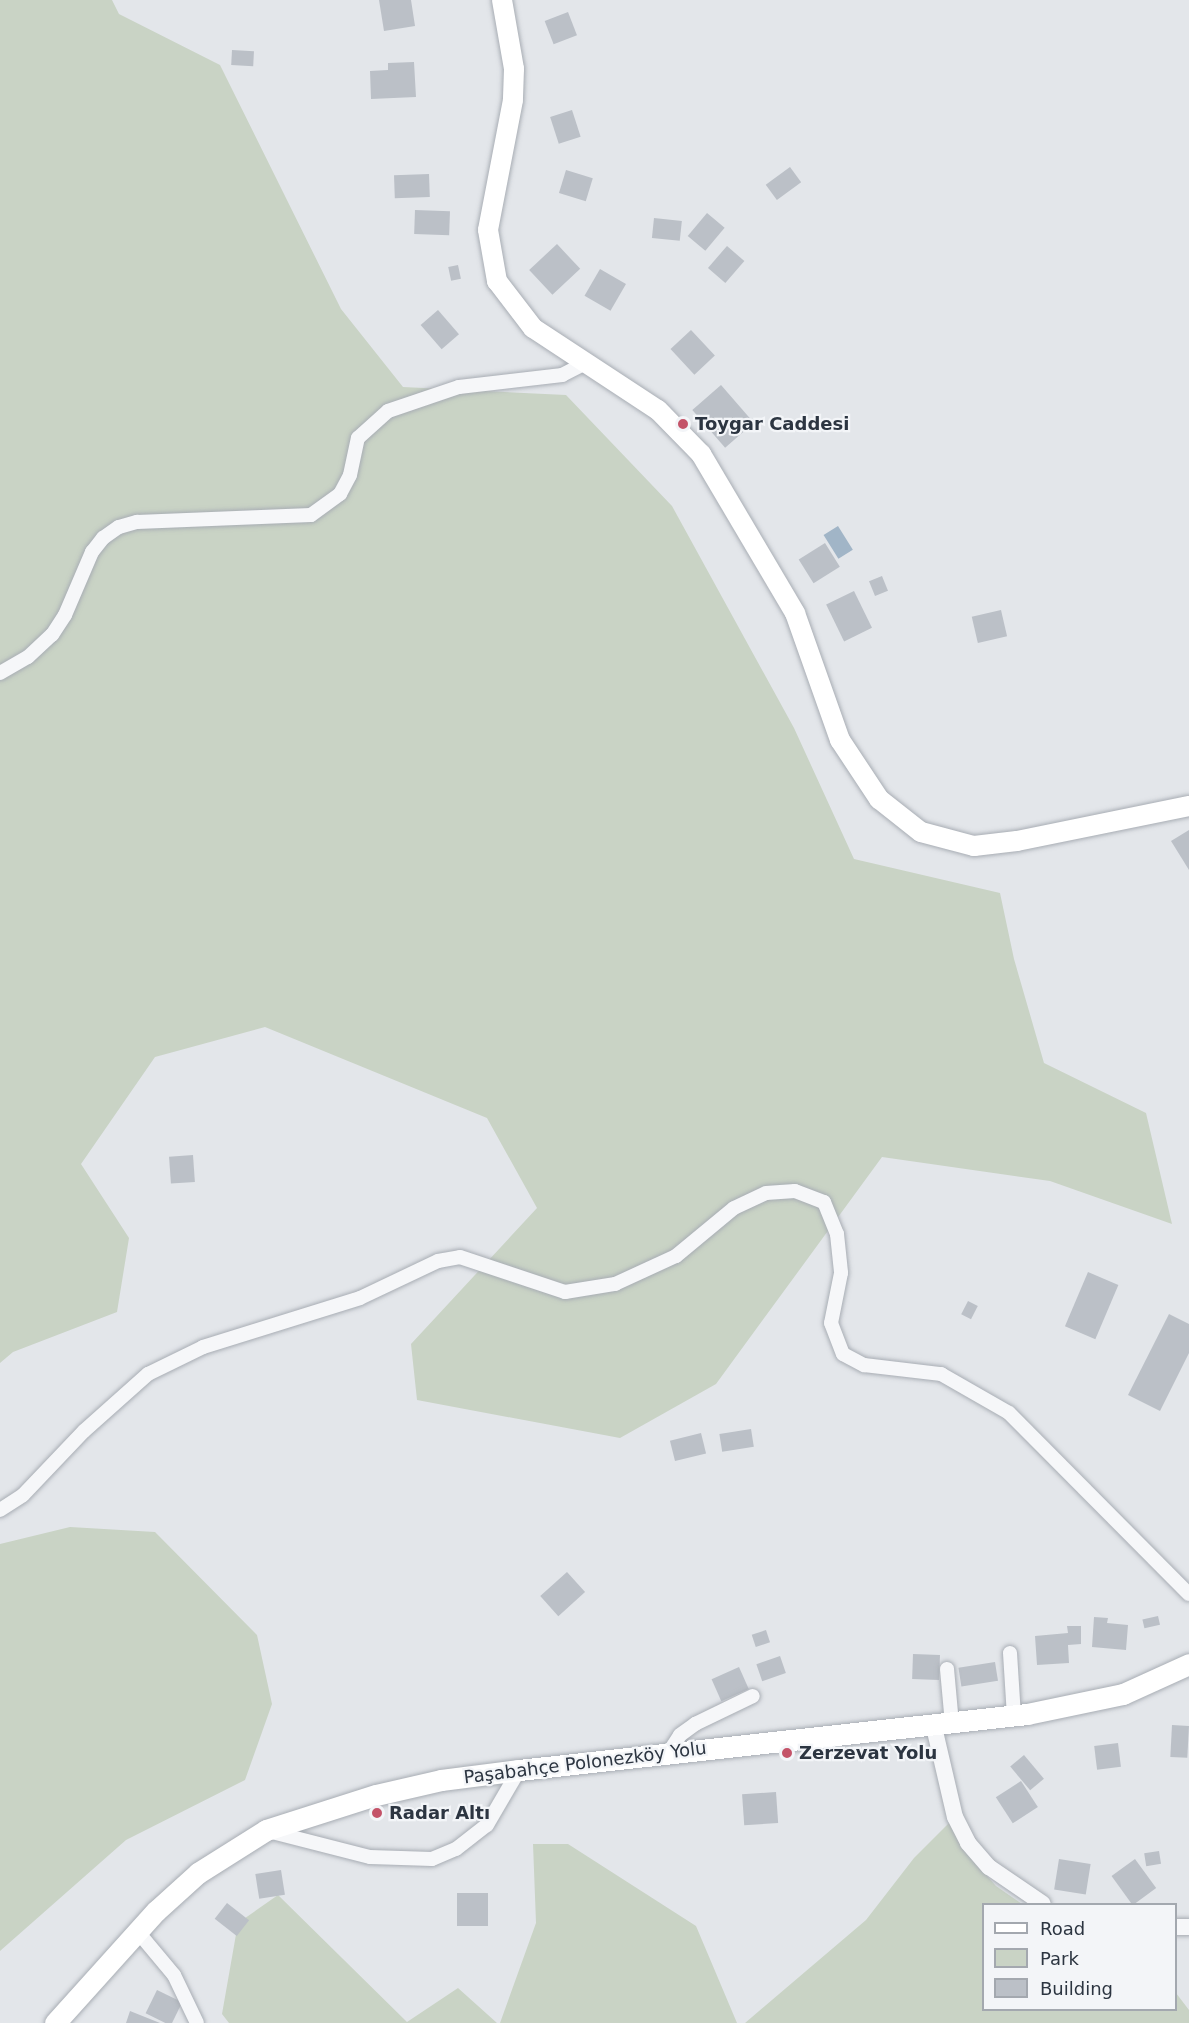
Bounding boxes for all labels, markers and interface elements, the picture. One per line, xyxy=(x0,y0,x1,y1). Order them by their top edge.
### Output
place label: Toygar Caddesi xyxy=(695,413,849,435)
marker: Toygar Caddesi xyxy=(676,417,690,431)
street label: Paşabahçe Polonezköy Yolu xyxy=(462,1737,708,1789)
place label: Zerzevat Yolu xyxy=(799,1742,937,1764)
marker: Zerzevat Yolu xyxy=(780,1746,794,1760)
place label: Radar Altı xyxy=(389,1802,490,1824)
marker: Radar Altı xyxy=(370,1806,384,1820)
legend xyxy=(982,1903,1177,2011)
text: Road xyxy=(1040,1918,1085,1939)
text: Park xyxy=(1040,1948,1079,1969)
text: Building xyxy=(1040,1978,1113,1999)

